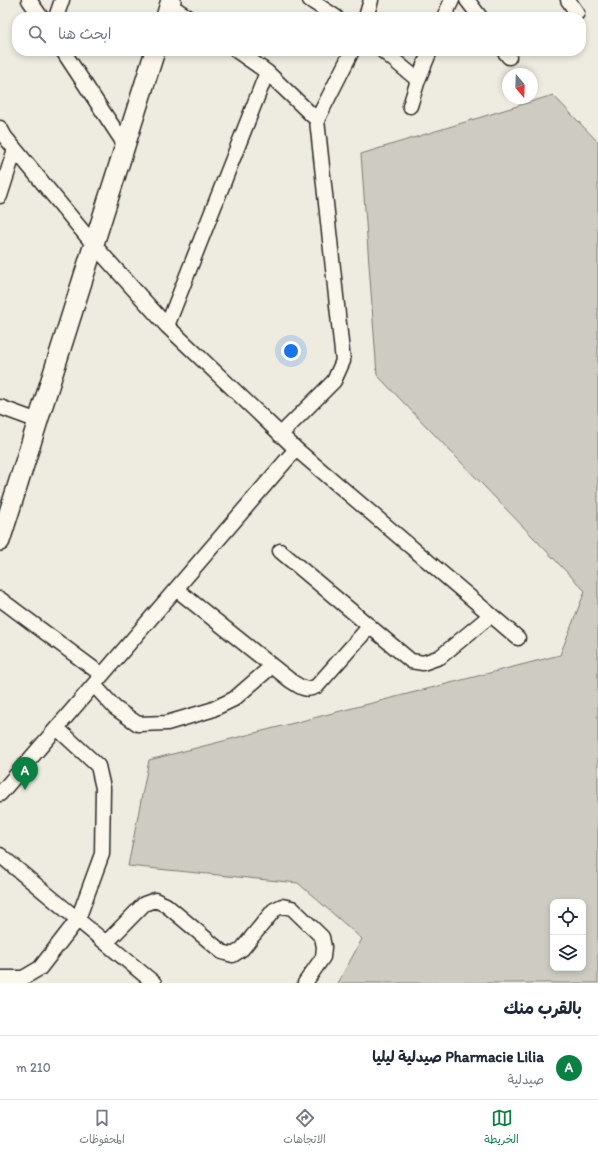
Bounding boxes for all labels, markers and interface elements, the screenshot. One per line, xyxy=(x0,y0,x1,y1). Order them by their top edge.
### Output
search box xyxy=(12,12,586,56)
icon: search xyxy=(26,23,48,45)
text: ابحث هنا xyxy=(58,25,112,43)
north arrow xyxy=(502,68,538,104)
your location xyxy=(281,341,301,361)
pin: A xyxy=(12,757,38,790)
map controls xyxy=(550,899,586,971)
button: locate xyxy=(550,899,586,935)
button: layers xyxy=(550,935,586,971)
text: بالقرب منك xyxy=(504,998,582,1018)
text: Pharmacie Lilia صيدلية ليليا xyxy=(372,1048,544,1066)
text: 210 m xyxy=(16,1060,51,1075)
text: A xyxy=(565,1060,573,1075)
text: صيدلية xyxy=(507,1072,544,1087)
tab: المحفوظات xyxy=(79,1107,125,1149)
tab: الاتجاهات xyxy=(283,1107,326,1149)
tab: الخريطة xyxy=(484,1107,519,1149)

